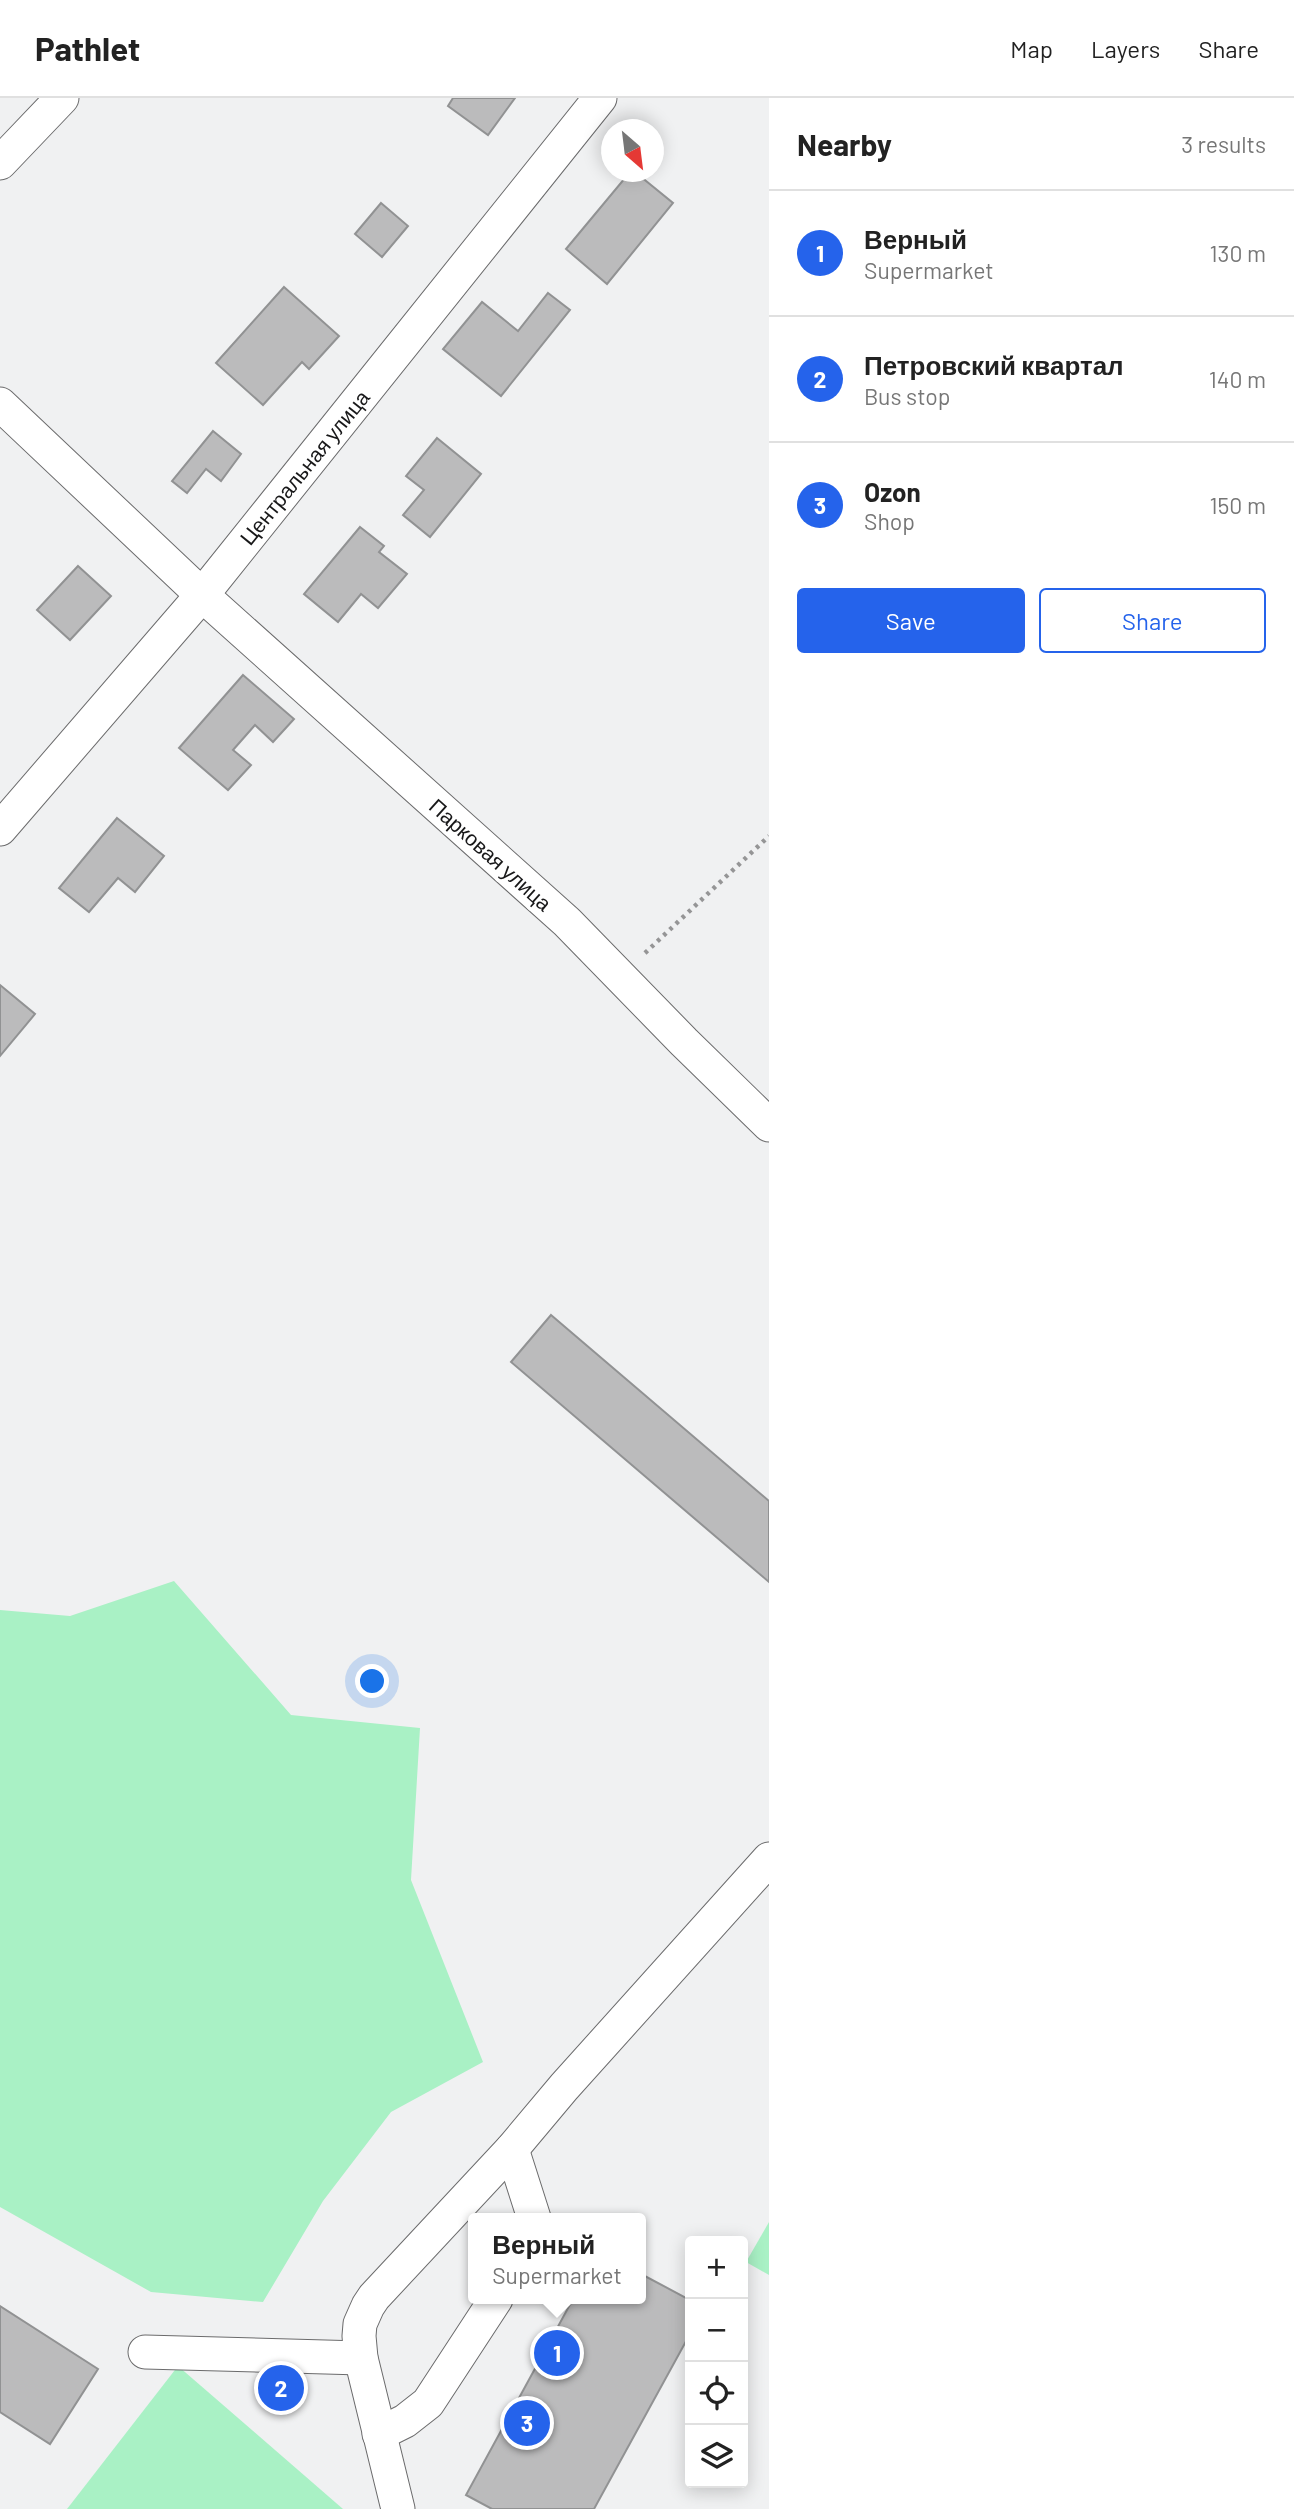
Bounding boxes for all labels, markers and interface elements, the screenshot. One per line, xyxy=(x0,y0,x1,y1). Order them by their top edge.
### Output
text: Pathlet xyxy=(35,28,140,68)
text: Map xyxy=(1010,34,1053,63)
text: Layers xyxy=(1091,34,1160,63)
text: Share xyxy=(1198,34,1259,63)
north arrow xyxy=(601,119,664,182)
text: Nearby xyxy=(797,126,892,162)
text: 3 results xyxy=(1181,130,1266,158)
text: Верный xyxy=(864,223,967,254)
text: 1 xyxy=(816,239,824,267)
text: 130 m xyxy=(1209,239,1266,267)
text: Supermarket xyxy=(864,256,994,284)
text: Петровский квартал xyxy=(864,349,1124,380)
text: 2 xyxy=(814,365,826,393)
text: 140 m xyxy=(1209,365,1266,393)
text: Bus stop xyxy=(864,382,950,410)
street label: Центральная улица xyxy=(234,384,374,549)
text: Ozon xyxy=(864,476,921,507)
text: 3 xyxy=(814,491,826,519)
text: 150 m xyxy=(1210,491,1266,519)
text: Shop xyxy=(864,507,915,535)
button: Save xyxy=(797,588,1025,653)
button: Share xyxy=(1039,588,1266,653)
street label: Парковая улица xyxy=(425,793,557,916)
your location xyxy=(355,1664,389,1698)
popup xyxy=(468,2213,646,2304)
text: Верный xyxy=(492,2228,595,2259)
map controls xyxy=(685,2236,748,2488)
button: + xyxy=(685,2236,748,2299)
text: Supermarket xyxy=(492,2261,622,2289)
button: − xyxy=(685,2299,748,2362)
pin: 1 xyxy=(534,2327,580,2379)
pin: 2 xyxy=(258,2362,304,2414)
button: locate xyxy=(685,2362,748,2425)
pin: 3 xyxy=(504,2397,550,2449)
button: layers xyxy=(685,2425,748,2488)

